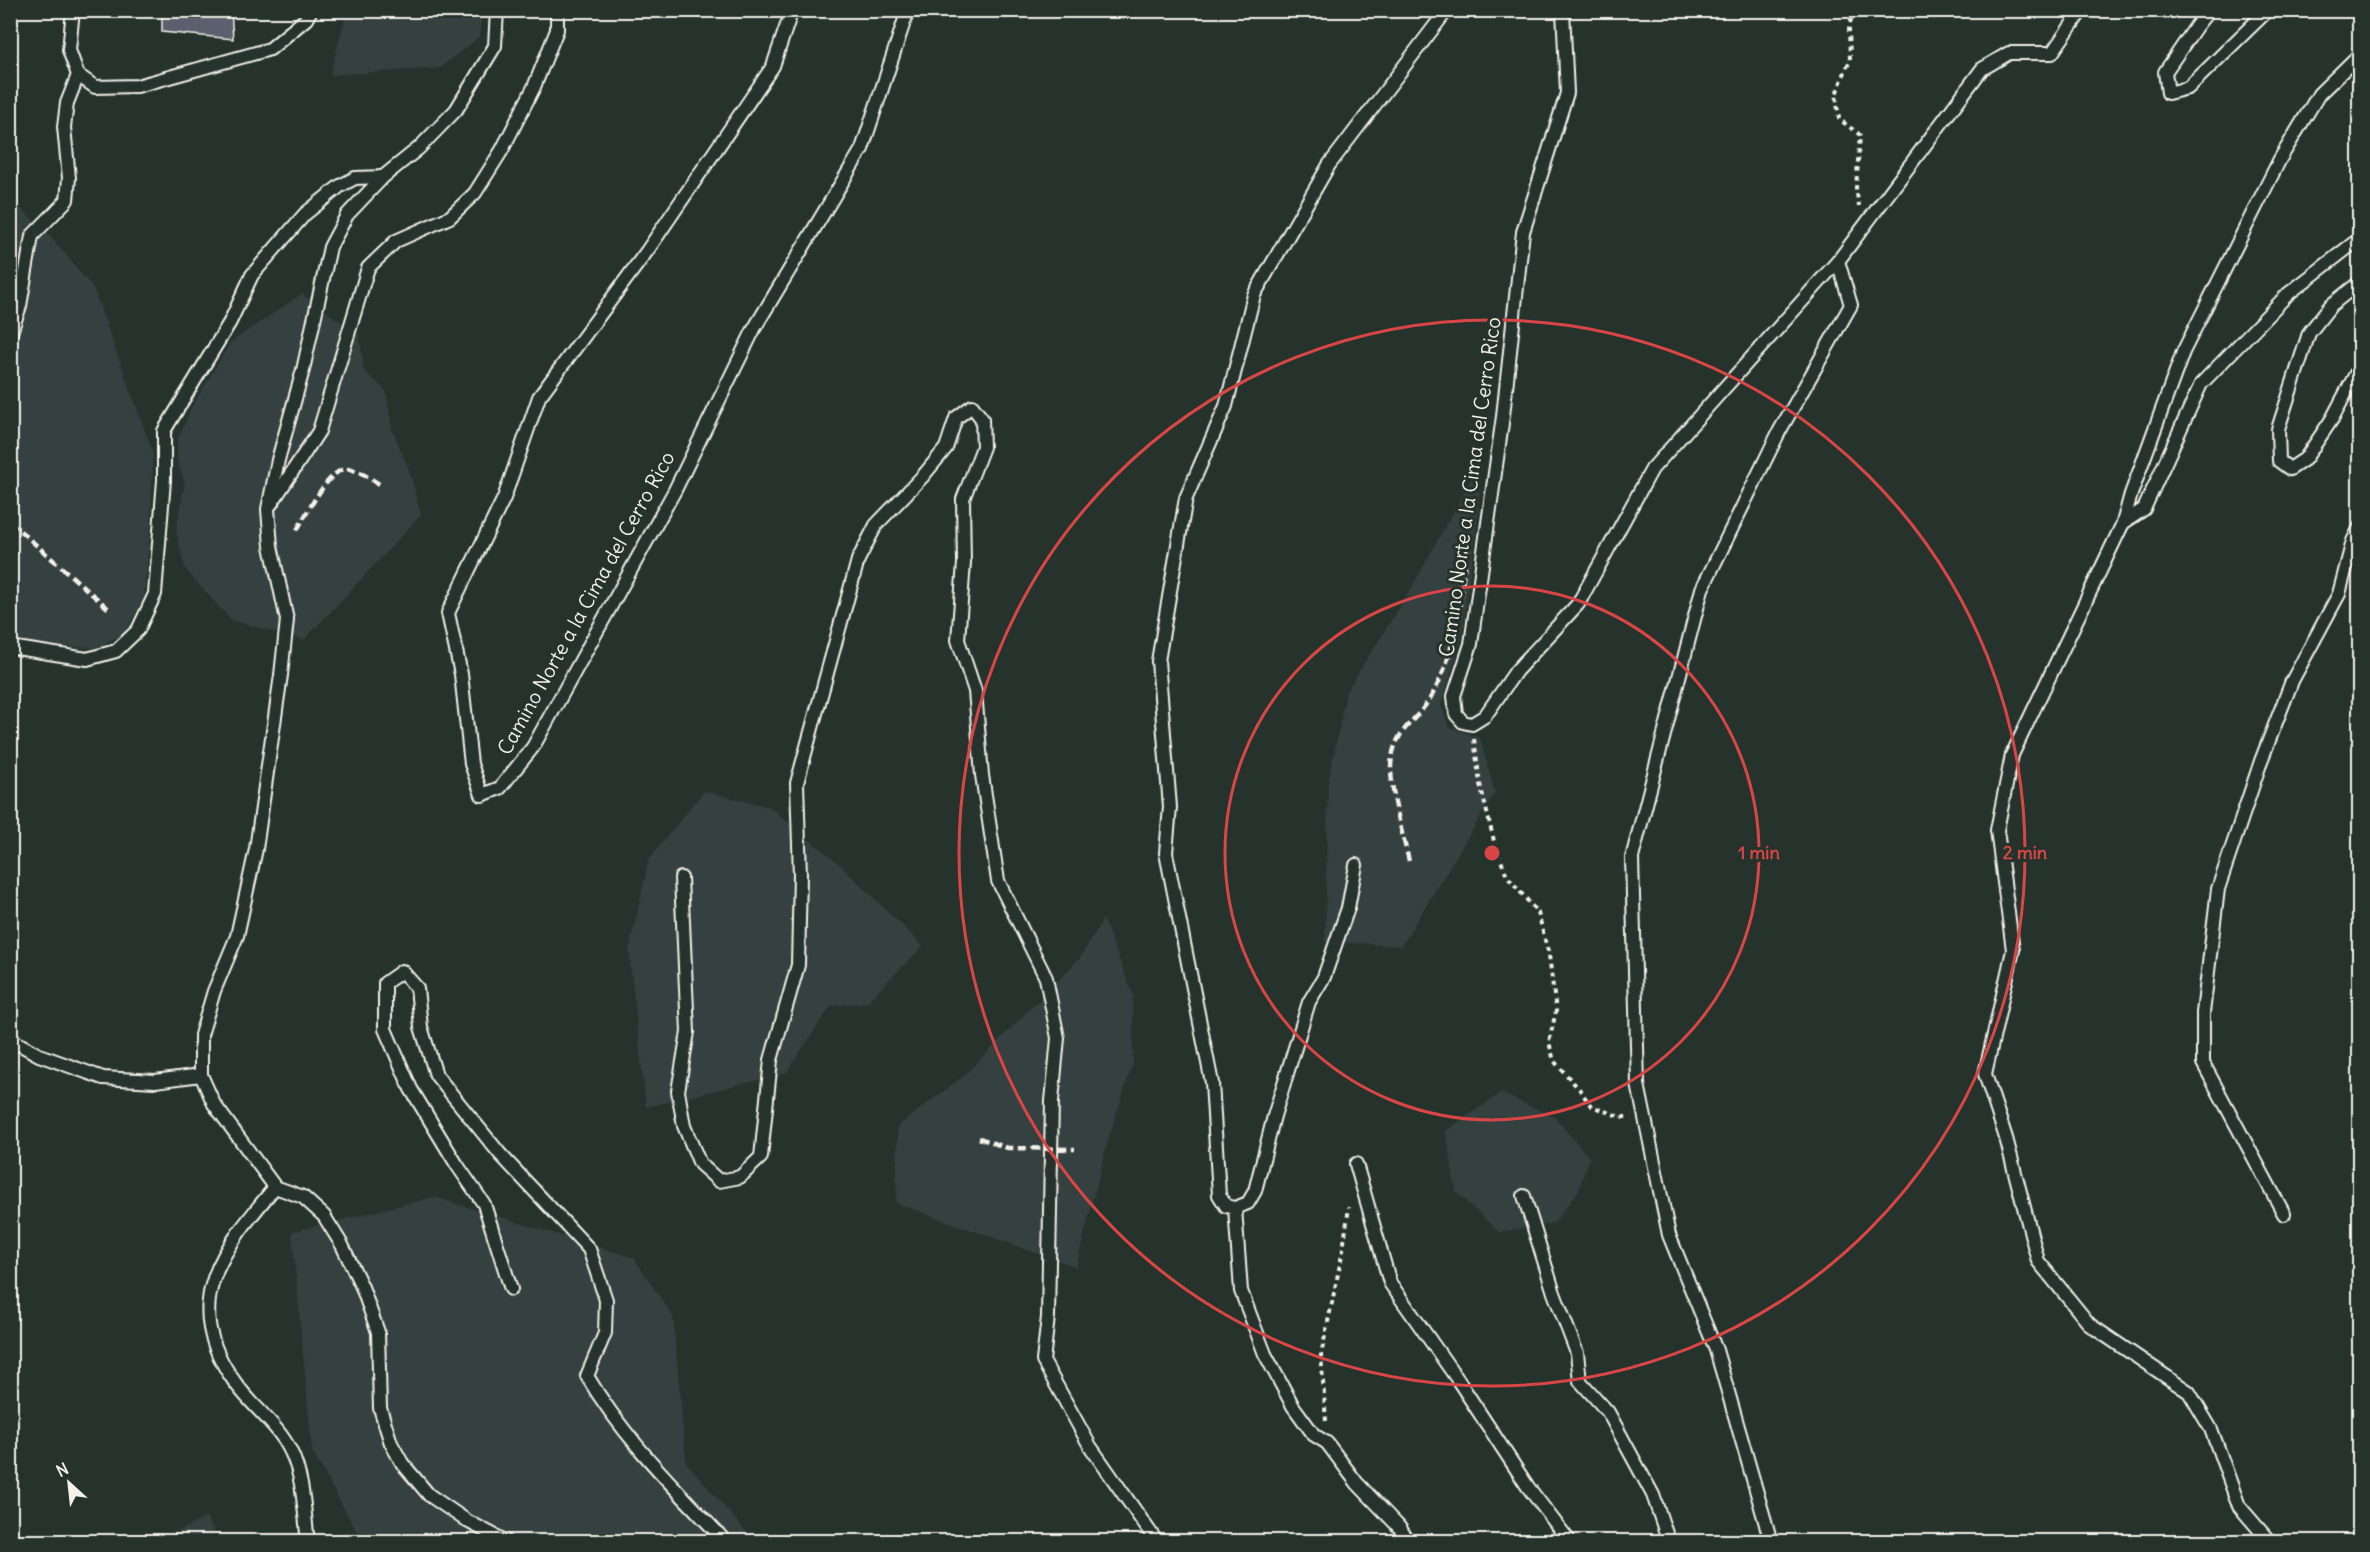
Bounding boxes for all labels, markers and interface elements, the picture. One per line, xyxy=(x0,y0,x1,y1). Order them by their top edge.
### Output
street label: Camino Norte a la Cima del Cerro Rico xyxy=(1433,315,1506,659)
street label: Camino Norte a la Cima del Cerro Rico xyxy=(491,447,680,759)
text: 1 min xyxy=(1738,841,1780,864)
text: 2 min xyxy=(2003,841,2048,864)
centre of rings xyxy=(1482,843,1502,863)
north arrow xyxy=(39,1453,99,1513)
text: N xyxy=(53,1458,72,1481)

